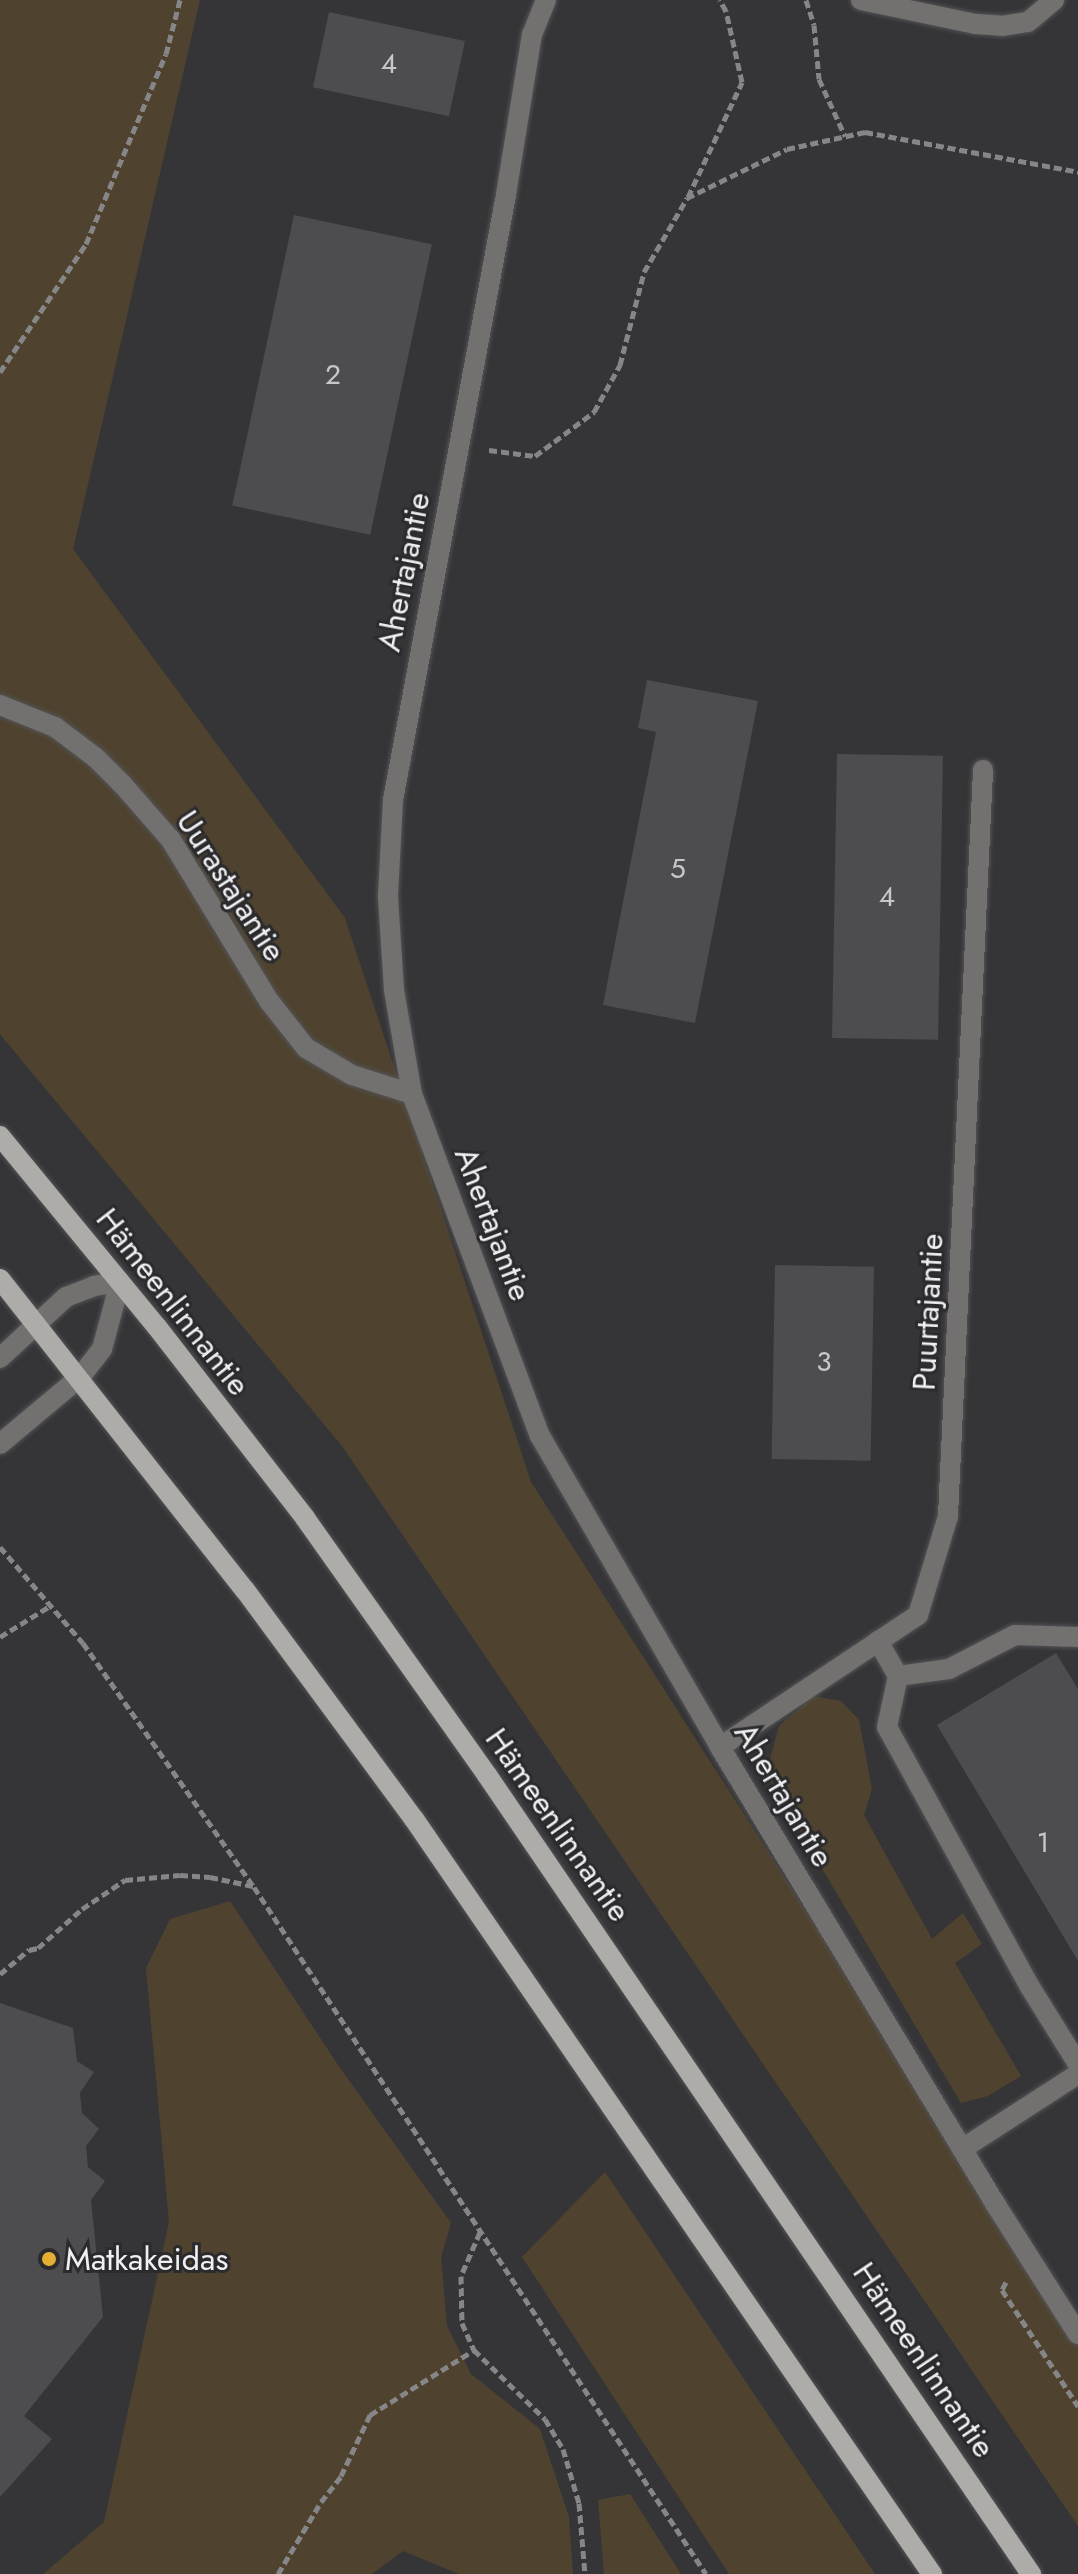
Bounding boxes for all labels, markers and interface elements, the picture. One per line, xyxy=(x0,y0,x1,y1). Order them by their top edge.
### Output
house number: 4 xyxy=(381,47,397,81)
house number: 2 xyxy=(325,358,341,392)
street label: Ahertajantie xyxy=(370,489,438,655)
street label: Uurastajantie xyxy=(168,803,294,969)
house number: 5 xyxy=(670,852,686,886)
house number: 4 xyxy=(879,880,895,914)
street label: Ahertajantie xyxy=(446,1142,540,1306)
street label: Hämeenlinnantie xyxy=(88,1201,258,1403)
street label: Puurtajantie xyxy=(905,1232,951,1392)
house number: 3 xyxy=(816,1345,832,1379)
street label: Ahertajantie xyxy=(726,1716,842,1874)
street label: Hämeenlinnantie xyxy=(477,1721,639,1929)
house number: 1 xyxy=(1037,1826,1049,1860)
place label: Matkakeidas xyxy=(65,2240,228,2278)
marker: Matkakeidas xyxy=(40,2250,58,2268)
street label: Hämeenlinnantie xyxy=(845,2255,1003,2465)

